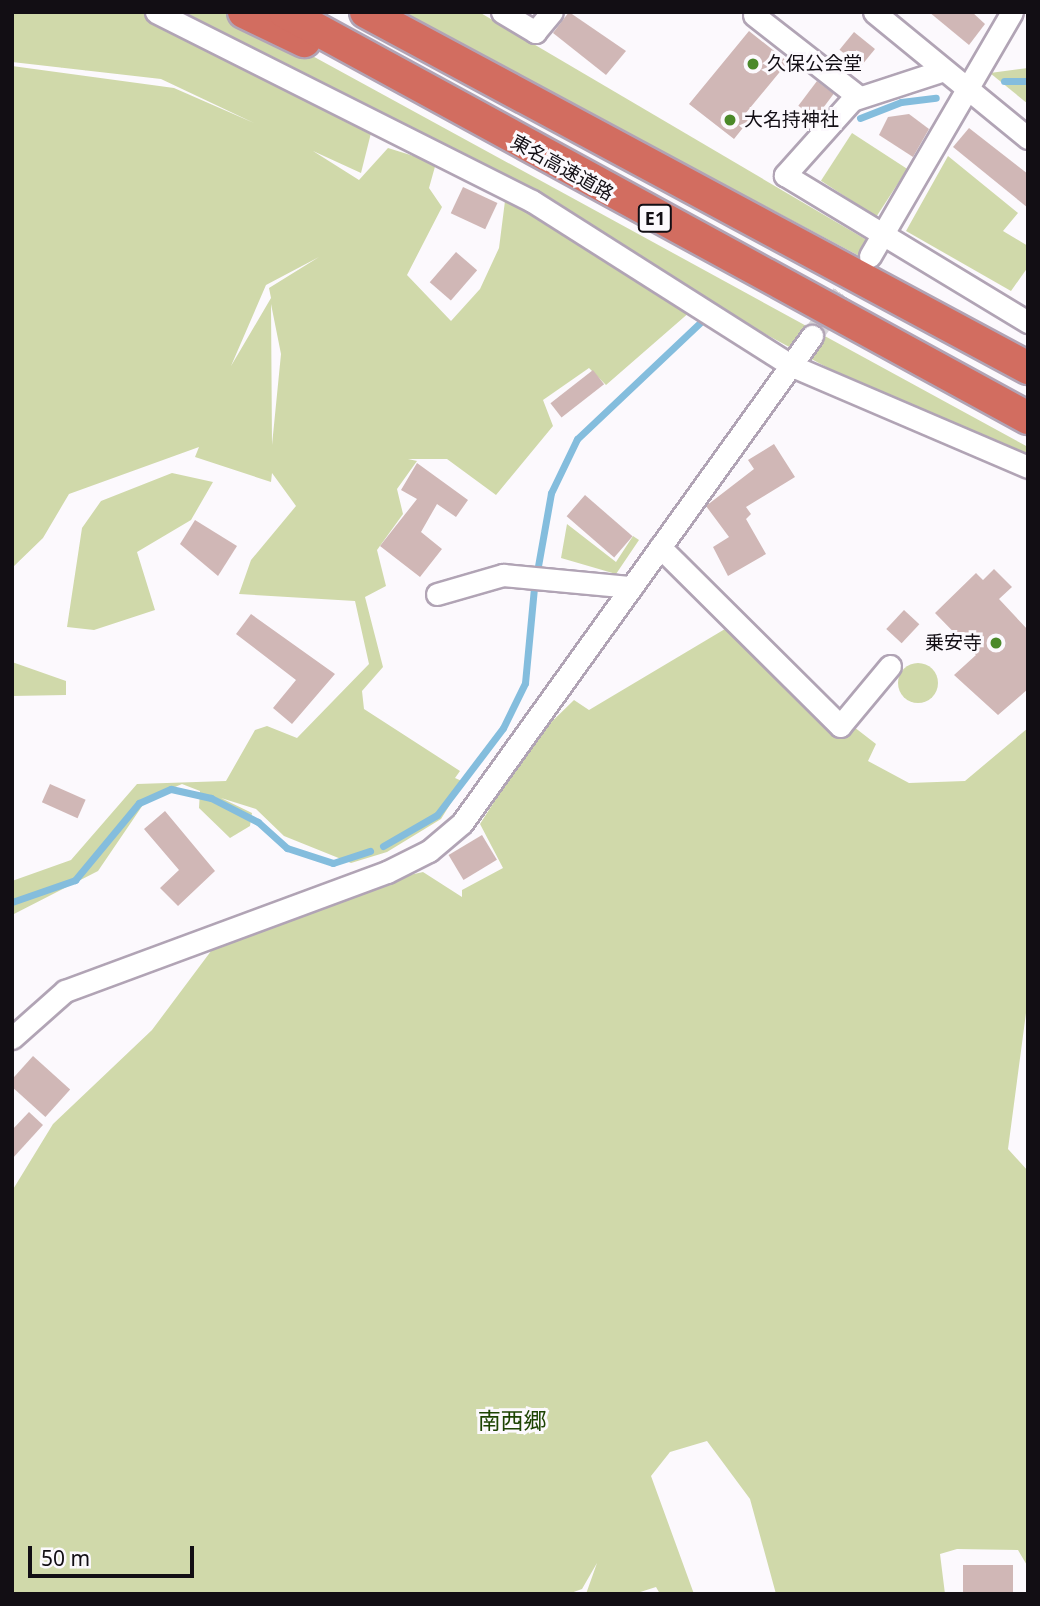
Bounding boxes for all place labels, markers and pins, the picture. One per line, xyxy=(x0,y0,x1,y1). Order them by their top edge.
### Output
place label: 久保公会堂 xyxy=(767,53,862,75)
marker: 久保公会堂 xyxy=(745,56,761,72)
place label: 大名持神社 xyxy=(744,109,839,131)
marker: 大名持神社 xyxy=(722,112,738,128)
place label: 乗安寺 xyxy=(925,632,982,654)
marker: 乗安寺 xyxy=(988,635,1004,651)

